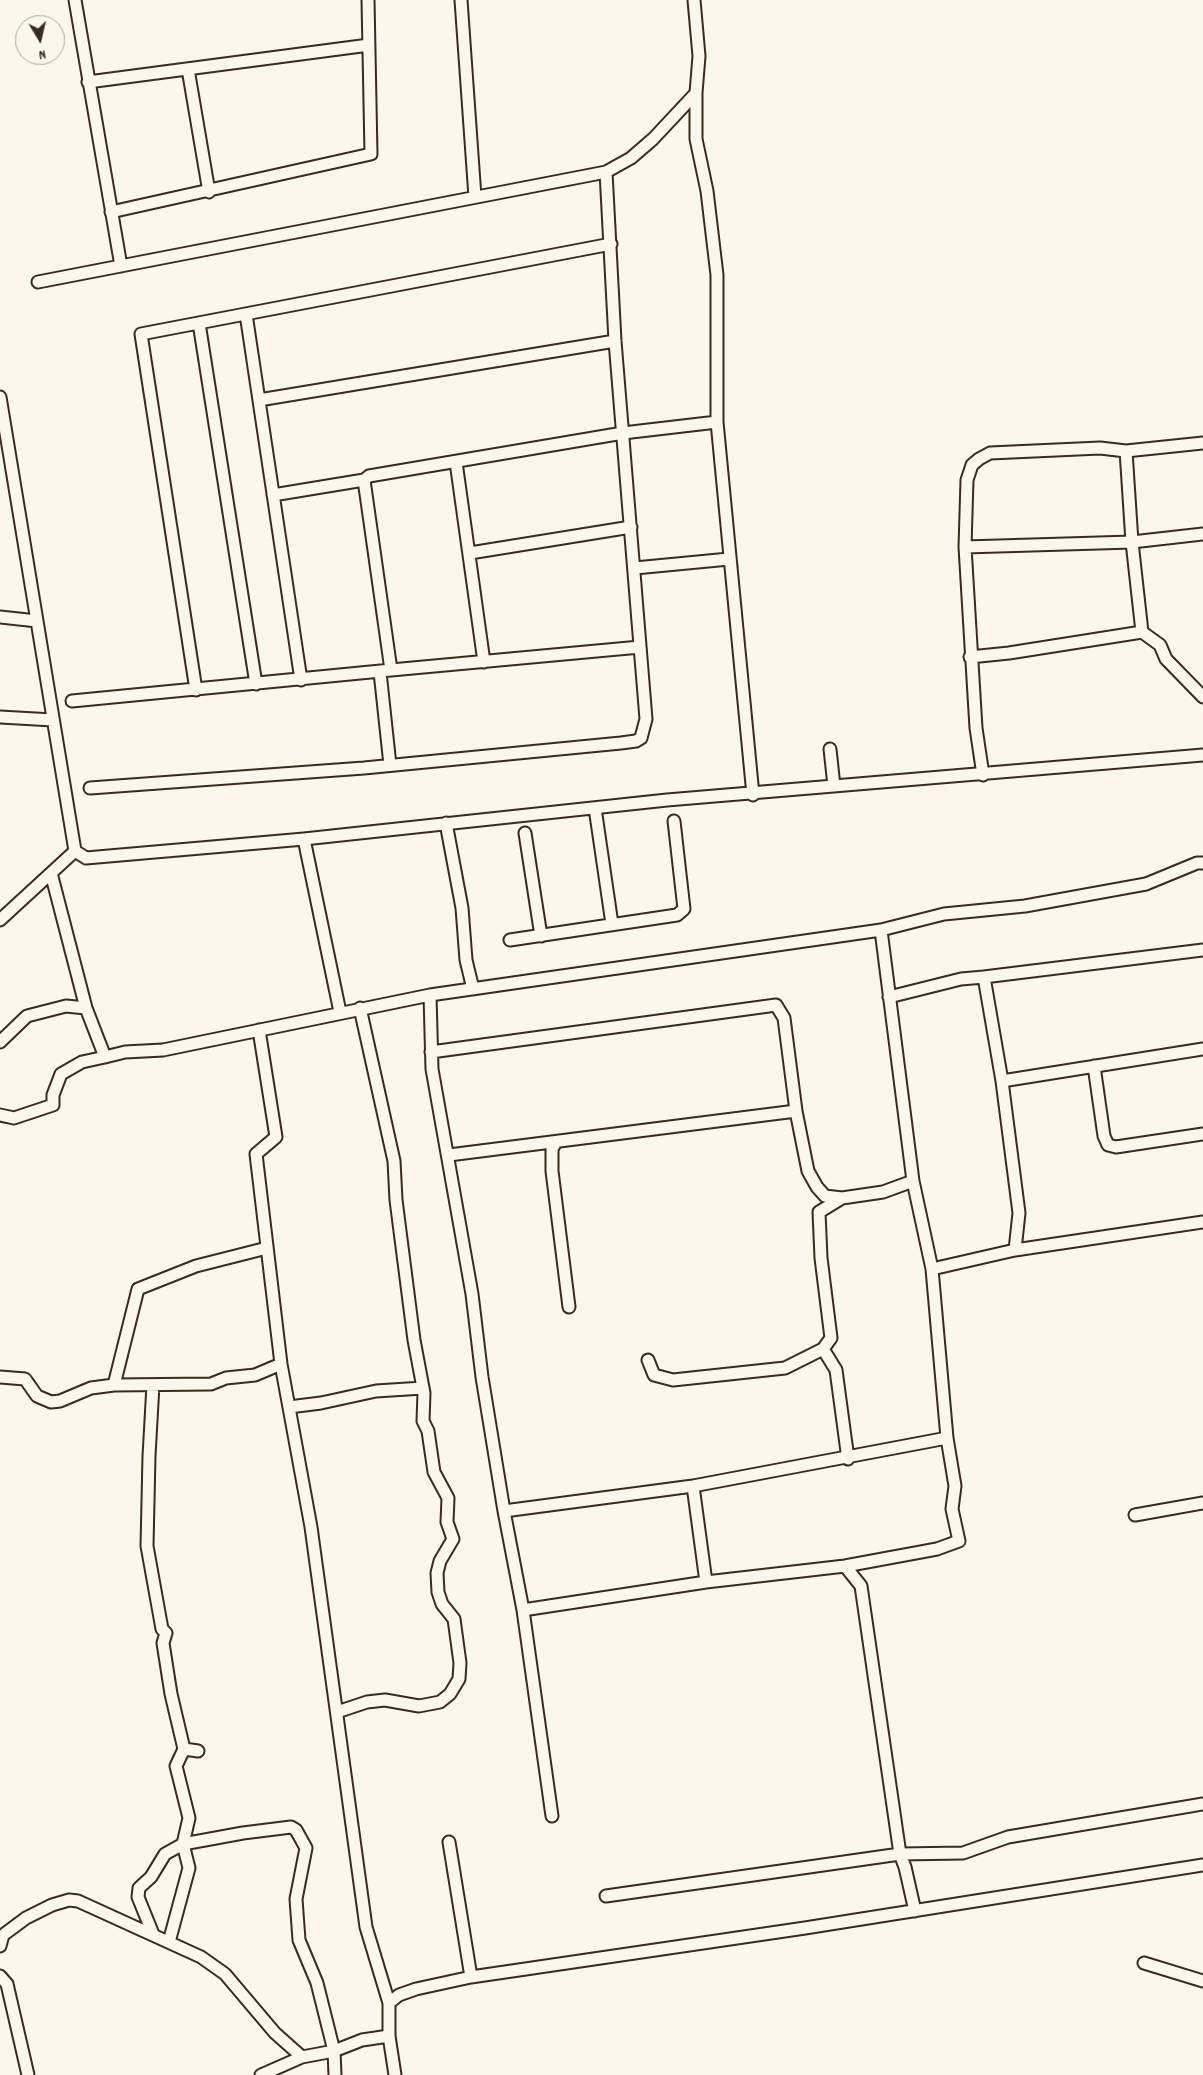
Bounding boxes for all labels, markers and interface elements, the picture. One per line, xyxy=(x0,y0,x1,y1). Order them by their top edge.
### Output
north arrow xyxy=(15,15,65,65)
text: N xyxy=(37,43,47,64)

